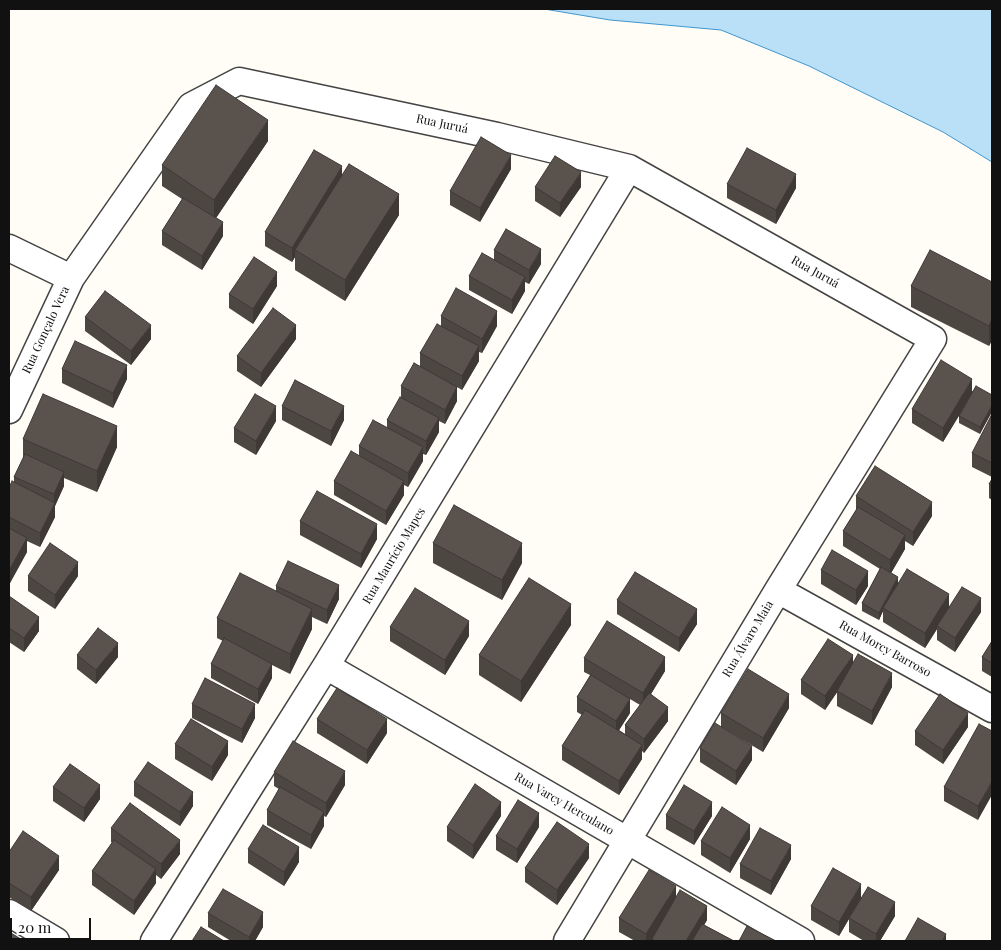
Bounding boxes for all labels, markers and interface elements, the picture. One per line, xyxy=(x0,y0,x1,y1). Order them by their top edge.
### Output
street label: Rua Juruá xyxy=(415,111,469,137)
street label: Rua Juruá xyxy=(788,253,842,291)
street label: Rua Gonçalo Vera xyxy=(19,284,73,376)
street label: Rua Maurício Mapes xyxy=(360,505,428,607)
street label: Rua Álvaro Maia xyxy=(719,598,777,680)
street label: Rua Morcy Barroso xyxy=(837,618,933,680)
street label: Rua Varcy Herculano xyxy=(512,770,616,838)
scale bar xyxy=(12,908,94,940)
text: 20 m xyxy=(18,917,51,937)

